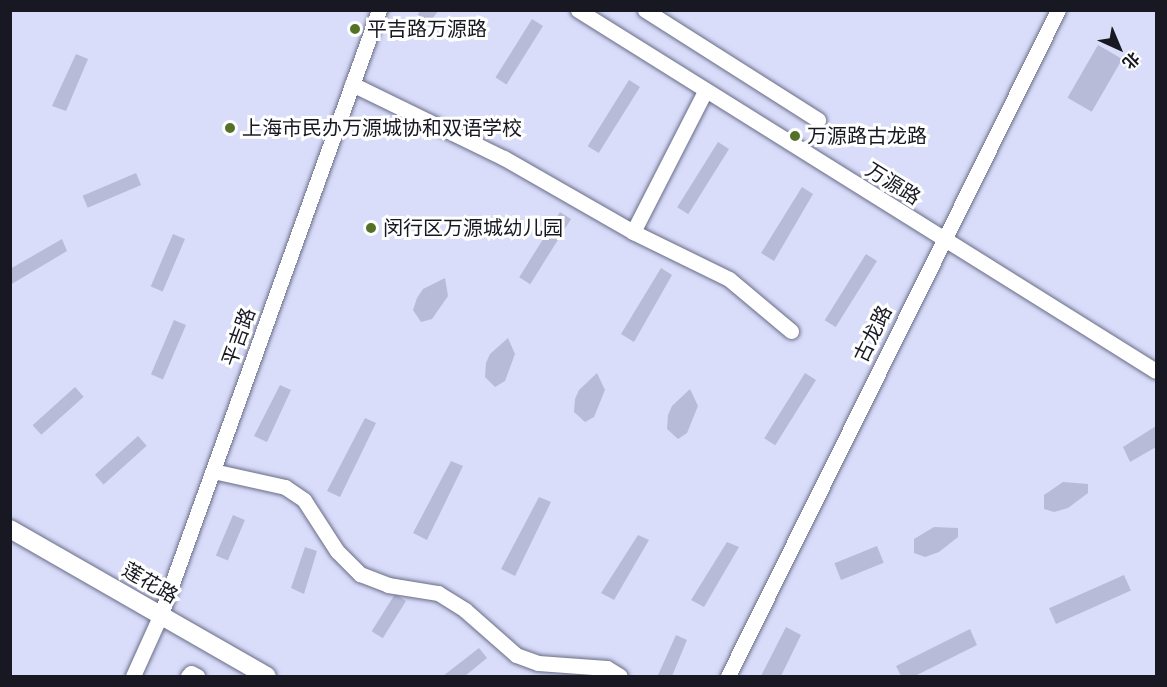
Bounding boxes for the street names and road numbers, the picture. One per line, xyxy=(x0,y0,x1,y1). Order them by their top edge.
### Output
street label: 万源路 xyxy=(861,158,925,210)
street label: 古龙路 xyxy=(849,302,897,366)
street label: 平吉路 xyxy=(217,305,261,369)
street label: 莲花路 xyxy=(118,558,182,608)

